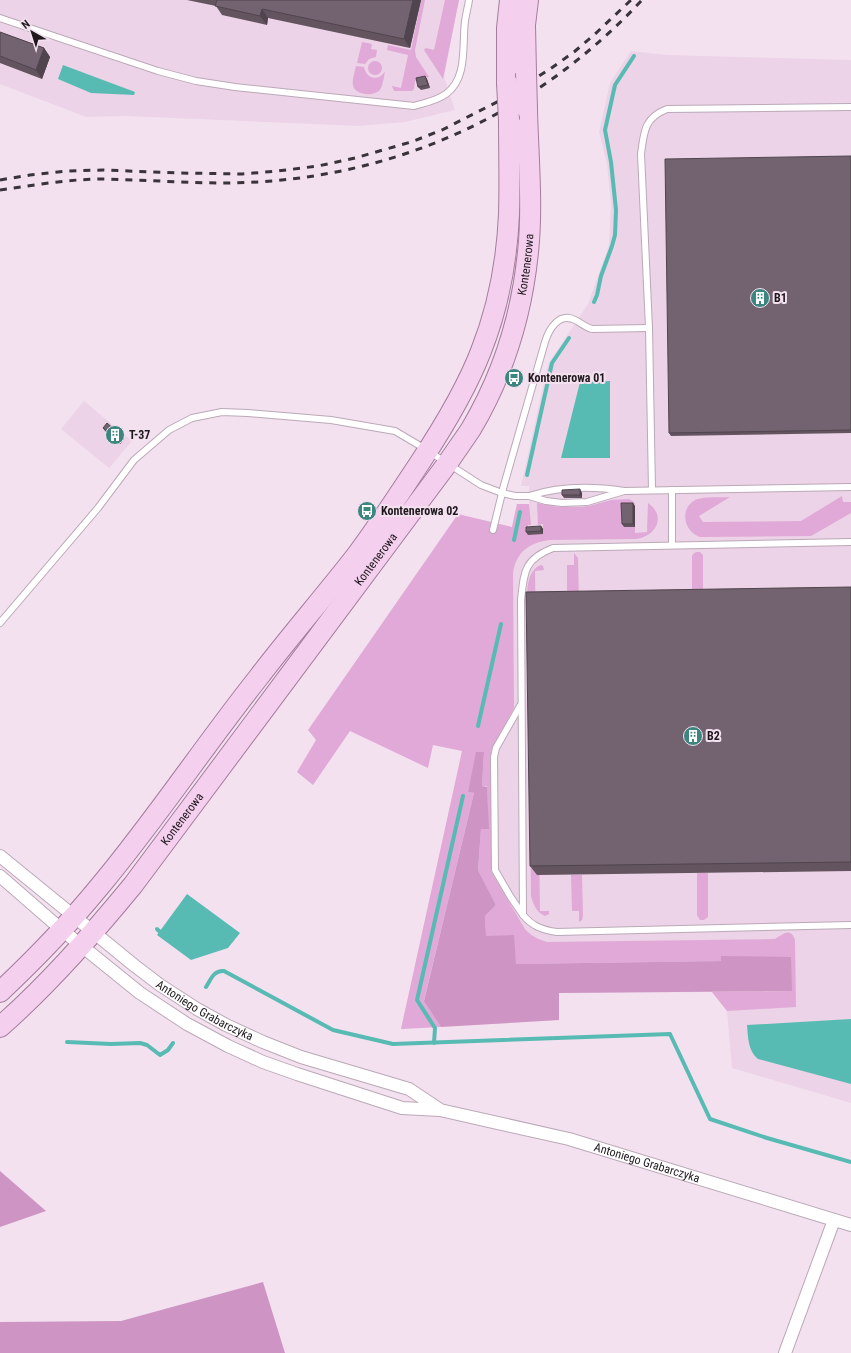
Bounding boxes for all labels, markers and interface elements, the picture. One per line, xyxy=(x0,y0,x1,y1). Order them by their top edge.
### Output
north arrow xyxy=(12,12,52,52)
text: N xyxy=(19,17,33,32)
street label: Kontenerowa xyxy=(515,233,536,297)
building icon: B1 xyxy=(749,287,771,309)
place label: B1 xyxy=(774,291,787,305)
bus stop icon: Kontenerowa 01 xyxy=(503,367,525,389)
place label: Kontenerowa 01 xyxy=(528,371,605,385)
building icon: T-37 xyxy=(104,424,126,446)
place label: T-37 xyxy=(129,428,150,442)
bus stop icon: Kontenerowa 02 xyxy=(356,500,378,522)
place label: Kontenerowa 02 xyxy=(381,504,458,518)
street label: Kontenerowa xyxy=(352,530,400,588)
building icon: B2 xyxy=(682,725,704,747)
place label: B2 xyxy=(707,729,720,743)
street label: Kontenerowa xyxy=(158,790,206,848)
street label: Antoniego Grabarczyka xyxy=(153,977,256,1044)
street label: Antoniego Grabarczyka xyxy=(592,1140,702,1186)

